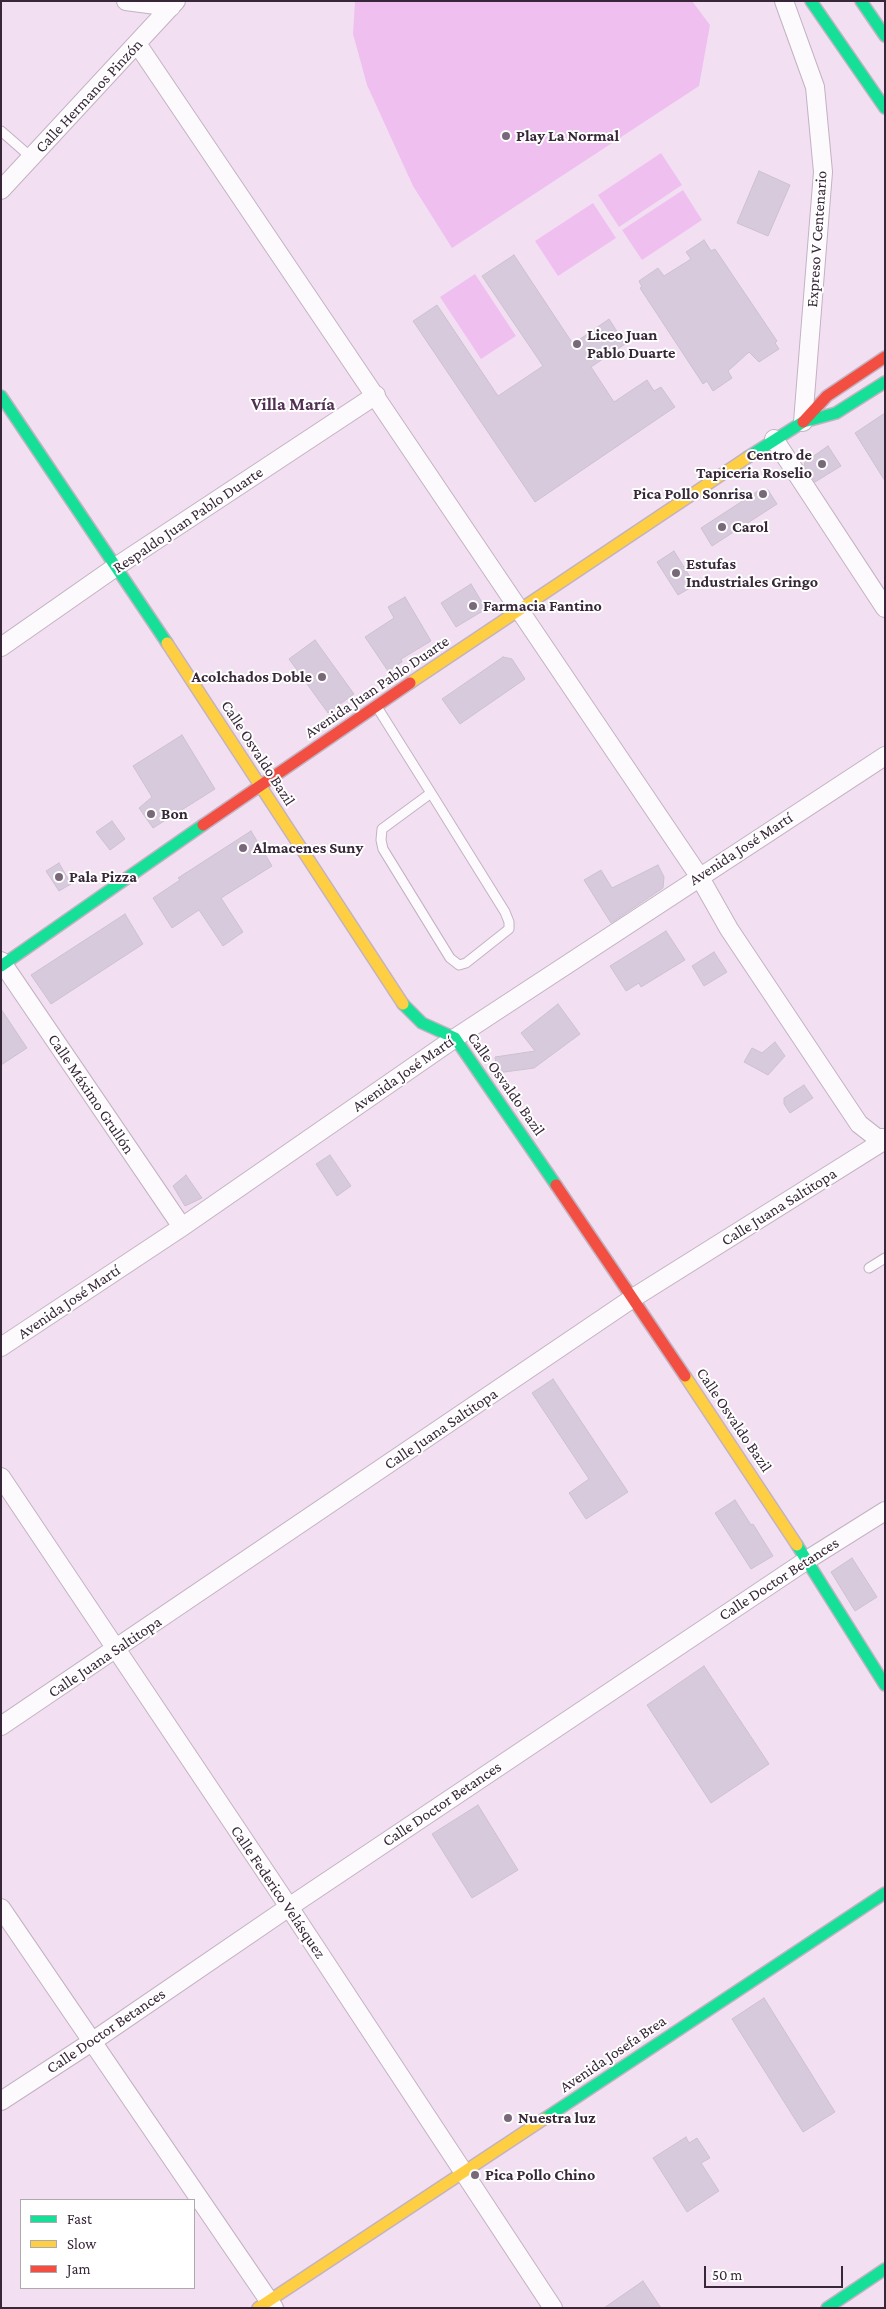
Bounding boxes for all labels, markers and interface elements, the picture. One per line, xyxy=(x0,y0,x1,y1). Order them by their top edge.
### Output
street label: Calle Hermanos Pinzón xyxy=(31,35,147,157)
place label: Play La Normal xyxy=(516,126,619,146)
marker: Play La Normal xyxy=(500,130,512,142)
street label: Expreso V Centenario xyxy=(803,170,831,308)
place label: Liceo Juan Pablo Duarte xyxy=(587,325,676,363)
marker: Liceo Juan Pablo Duarte xyxy=(571,338,583,350)
district label: Villa María xyxy=(251,393,335,415)
place label: Centro de Tapiceria Roselio xyxy=(696,445,812,483)
marker: Centro de Tapiceria Roselio xyxy=(816,458,828,470)
street label: Respaldo Juan Pablo Duarte xyxy=(109,463,267,577)
place label: Pica Pollo Sonrisa xyxy=(633,484,753,504)
marker: Pica Pollo Sonrisa xyxy=(757,488,769,500)
place label: Carol xyxy=(732,517,768,537)
marker: Carol xyxy=(716,521,728,533)
place label: Estufas Industriales Gringo xyxy=(686,554,818,592)
marker: Estufas Industriales Gringo xyxy=(670,567,682,579)
place label: Farmacia Fantino xyxy=(483,596,602,616)
marker: Farmacia Fantino xyxy=(467,600,479,612)
street label: Avenida Juan Pablo Duarte xyxy=(301,632,453,742)
place label: Acolchados Doble xyxy=(191,667,312,687)
marker: Acolchados Doble xyxy=(316,671,328,683)
street label: Calle Osvaldo Bazil xyxy=(217,697,299,809)
place label: Bon xyxy=(161,804,188,824)
marker: Bon xyxy=(145,808,157,820)
street label: Avenida José Martí xyxy=(686,808,796,890)
place label: Almacenes Suny xyxy=(253,838,363,858)
marker: Almacenes Suny xyxy=(237,842,249,854)
place label: Pala Pizza xyxy=(69,867,137,887)
marker: Pala Pizza xyxy=(53,871,65,883)
street label: Calle Osvaldo Bazil xyxy=(463,1029,549,1139)
street label: Calle Máximo Grullón xyxy=(44,1030,138,1158)
street label: Avenida José Martí xyxy=(349,1032,457,1116)
street label: Calle Juana Saltitopa xyxy=(718,1164,840,1250)
street label: Avenida José Martí xyxy=(14,1261,124,1343)
street label: Calle Osvaldo Bazil xyxy=(692,1364,776,1476)
street label: Calle Juana Saltitopa xyxy=(381,1384,501,1474)
street label: Calle Doctor Betances xyxy=(715,1533,843,1625)
street label: Calle Juana Saltitopa xyxy=(45,1612,165,1702)
street label: Calle Doctor Betances xyxy=(379,1757,505,1851)
street label: Calle Federico Velásquez xyxy=(226,1822,330,1962)
street label: Calle Doctor Betances xyxy=(43,1984,169,2078)
street label: Avenida Josefa Brea xyxy=(556,2011,670,2097)
place label: Nuestra luz xyxy=(518,2108,596,2128)
marker: Nuestra luz xyxy=(502,2112,514,2124)
place label: Pica Pollo Chino xyxy=(485,2165,595,2185)
marker: Pica Pollo Chino xyxy=(469,2169,481,2181)
legend xyxy=(20,2199,195,2289)
text: Fast xyxy=(67,2211,92,2227)
text: Slow xyxy=(67,2236,96,2252)
scale bar xyxy=(706,2256,845,2288)
text: Jam xyxy=(67,2261,90,2277)
text: 50 m xyxy=(712,2267,742,2283)

